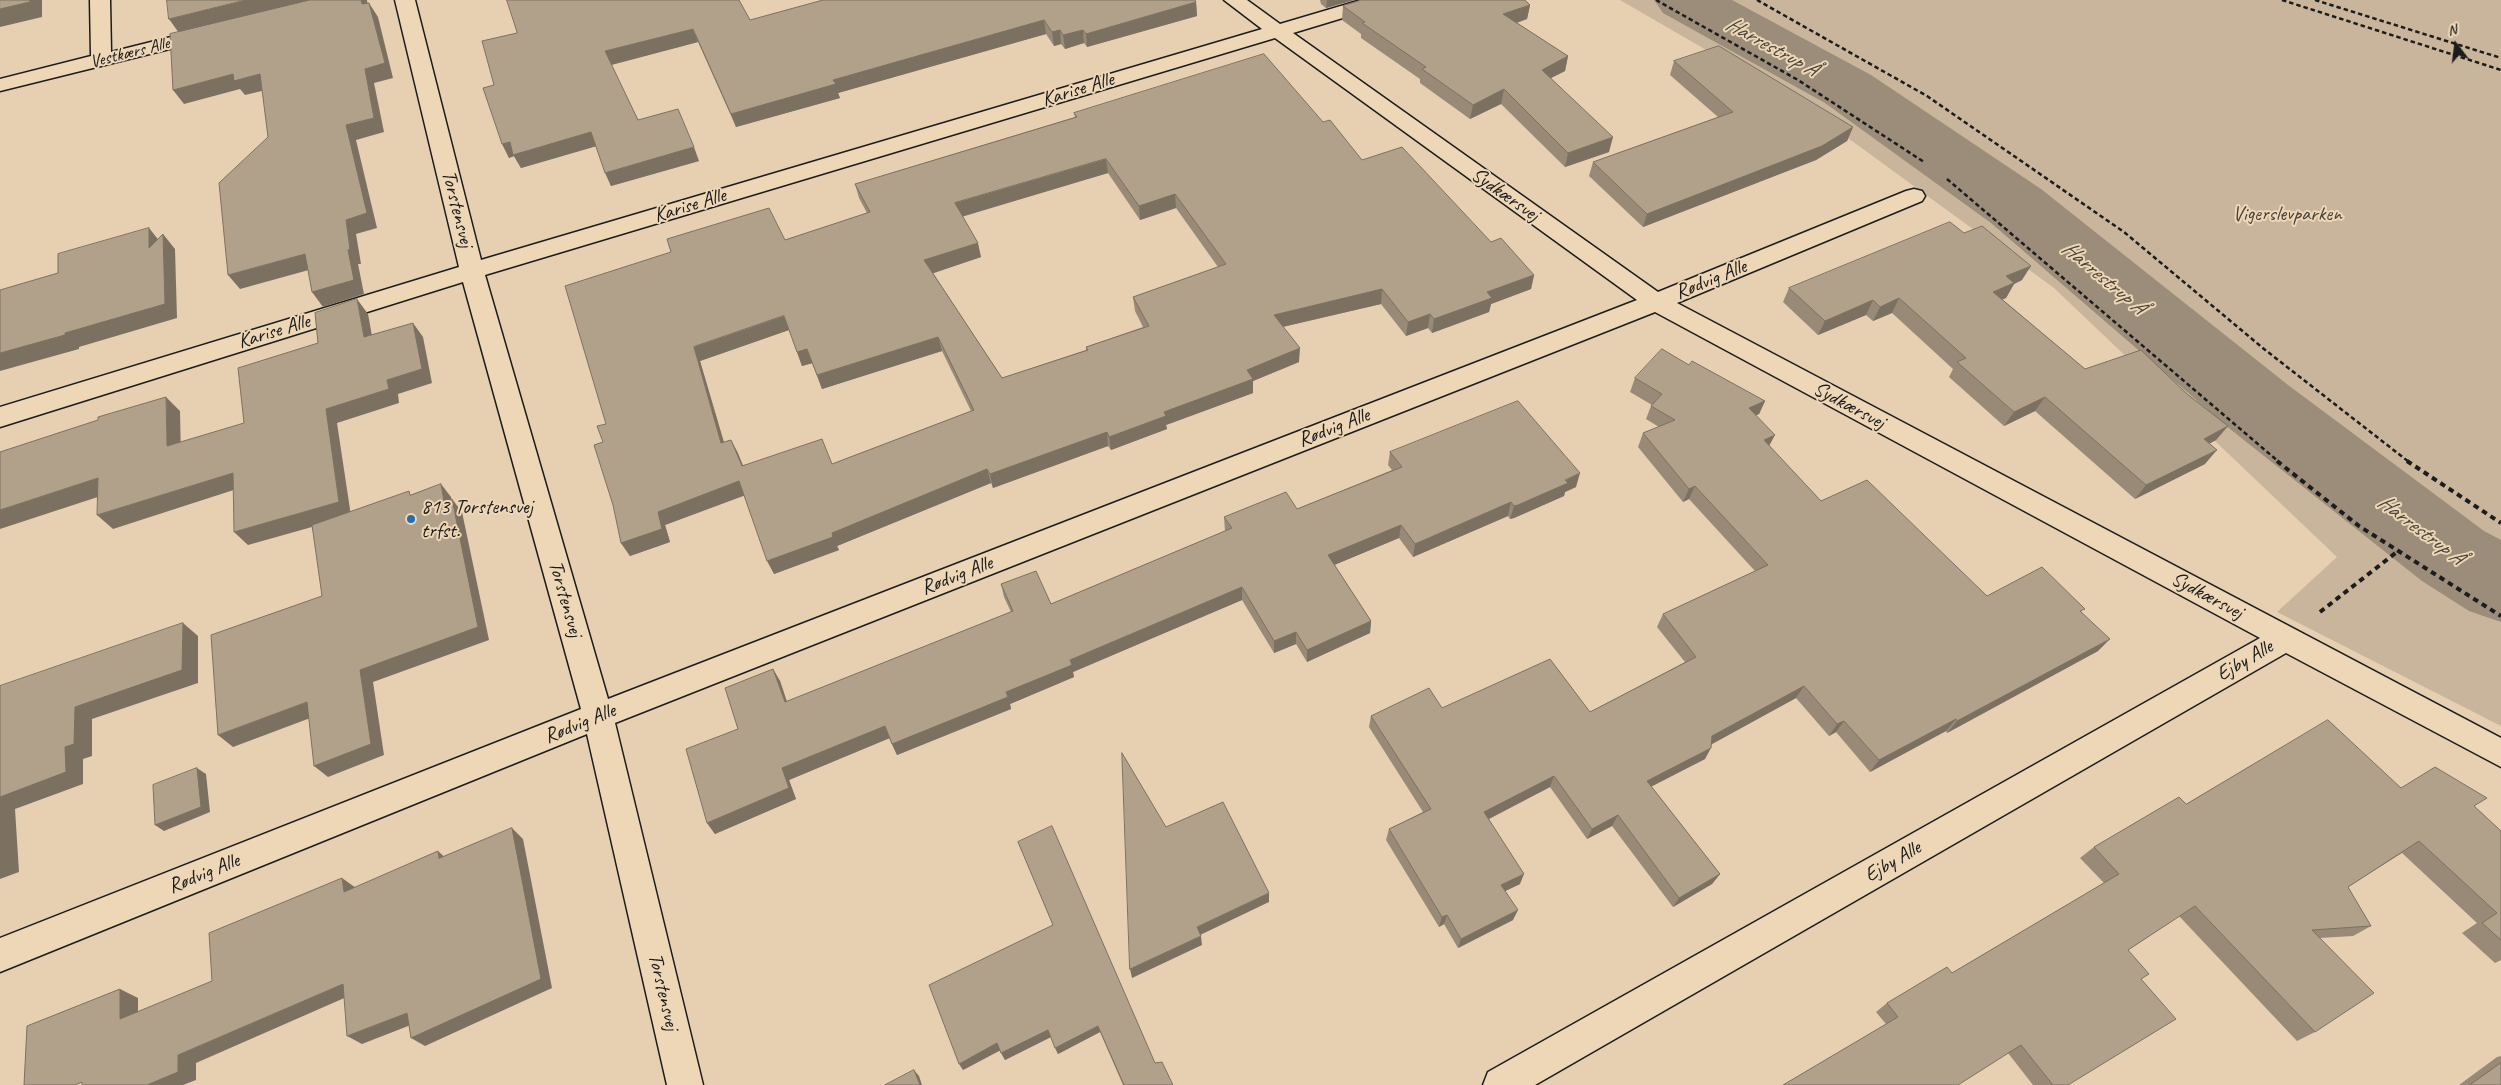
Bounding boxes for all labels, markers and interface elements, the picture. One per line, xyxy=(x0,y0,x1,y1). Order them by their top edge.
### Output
water label: Harrestrup Å xyxy=(1721,11,1821,83)
north arrow xyxy=(2431,20,2481,70)
text: N xyxy=(2446,21,2458,39)
street label: Vestkærs Alle xyxy=(88,33,172,73)
street label: Karise Alle xyxy=(1039,67,1117,113)
street label: Sydkærsvej xyxy=(1466,162,1544,228)
street label: Torstensvej xyxy=(435,168,479,250)
street label: Karise Alle xyxy=(651,183,729,229)
park label: Vigerslevparken xyxy=(2232,201,2342,227)
water label: Harrestrup Å xyxy=(2056,236,2150,320)
street label: Rødvig Alle xyxy=(1672,254,1750,306)
street label: Karise Alle xyxy=(235,309,313,355)
street label: Sydkærsvej xyxy=(1809,377,1889,435)
street label: Rødvig Alle xyxy=(1295,403,1373,453)
water label: Harrestrup Å xyxy=(2372,489,2468,571)
place label: 813 Torstensvej trfst. xyxy=(421,494,533,544)
marker: 813 Torstensvej trfst. xyxy=(405,513,417,525)
street label: Rødvig Alle xyxy=(918,551,996,601)
street label: Torstensvej xyxy=(542,558,588,640)
street label: Sydkærsvej xyxy=(2167,567,2247,625)
street label: Ejby Alle xyxy=(2212,635,2278,687)
street label: Rødvig Alle xyxy=(541,698,619,750)
street label: Ejby Alle xyxy=(1860,836,1926,888)
street label: Rødvig Alle xyxy=(165,848,243,900)
street label: Torstensvej xyxy=(642,951,684,1033)

